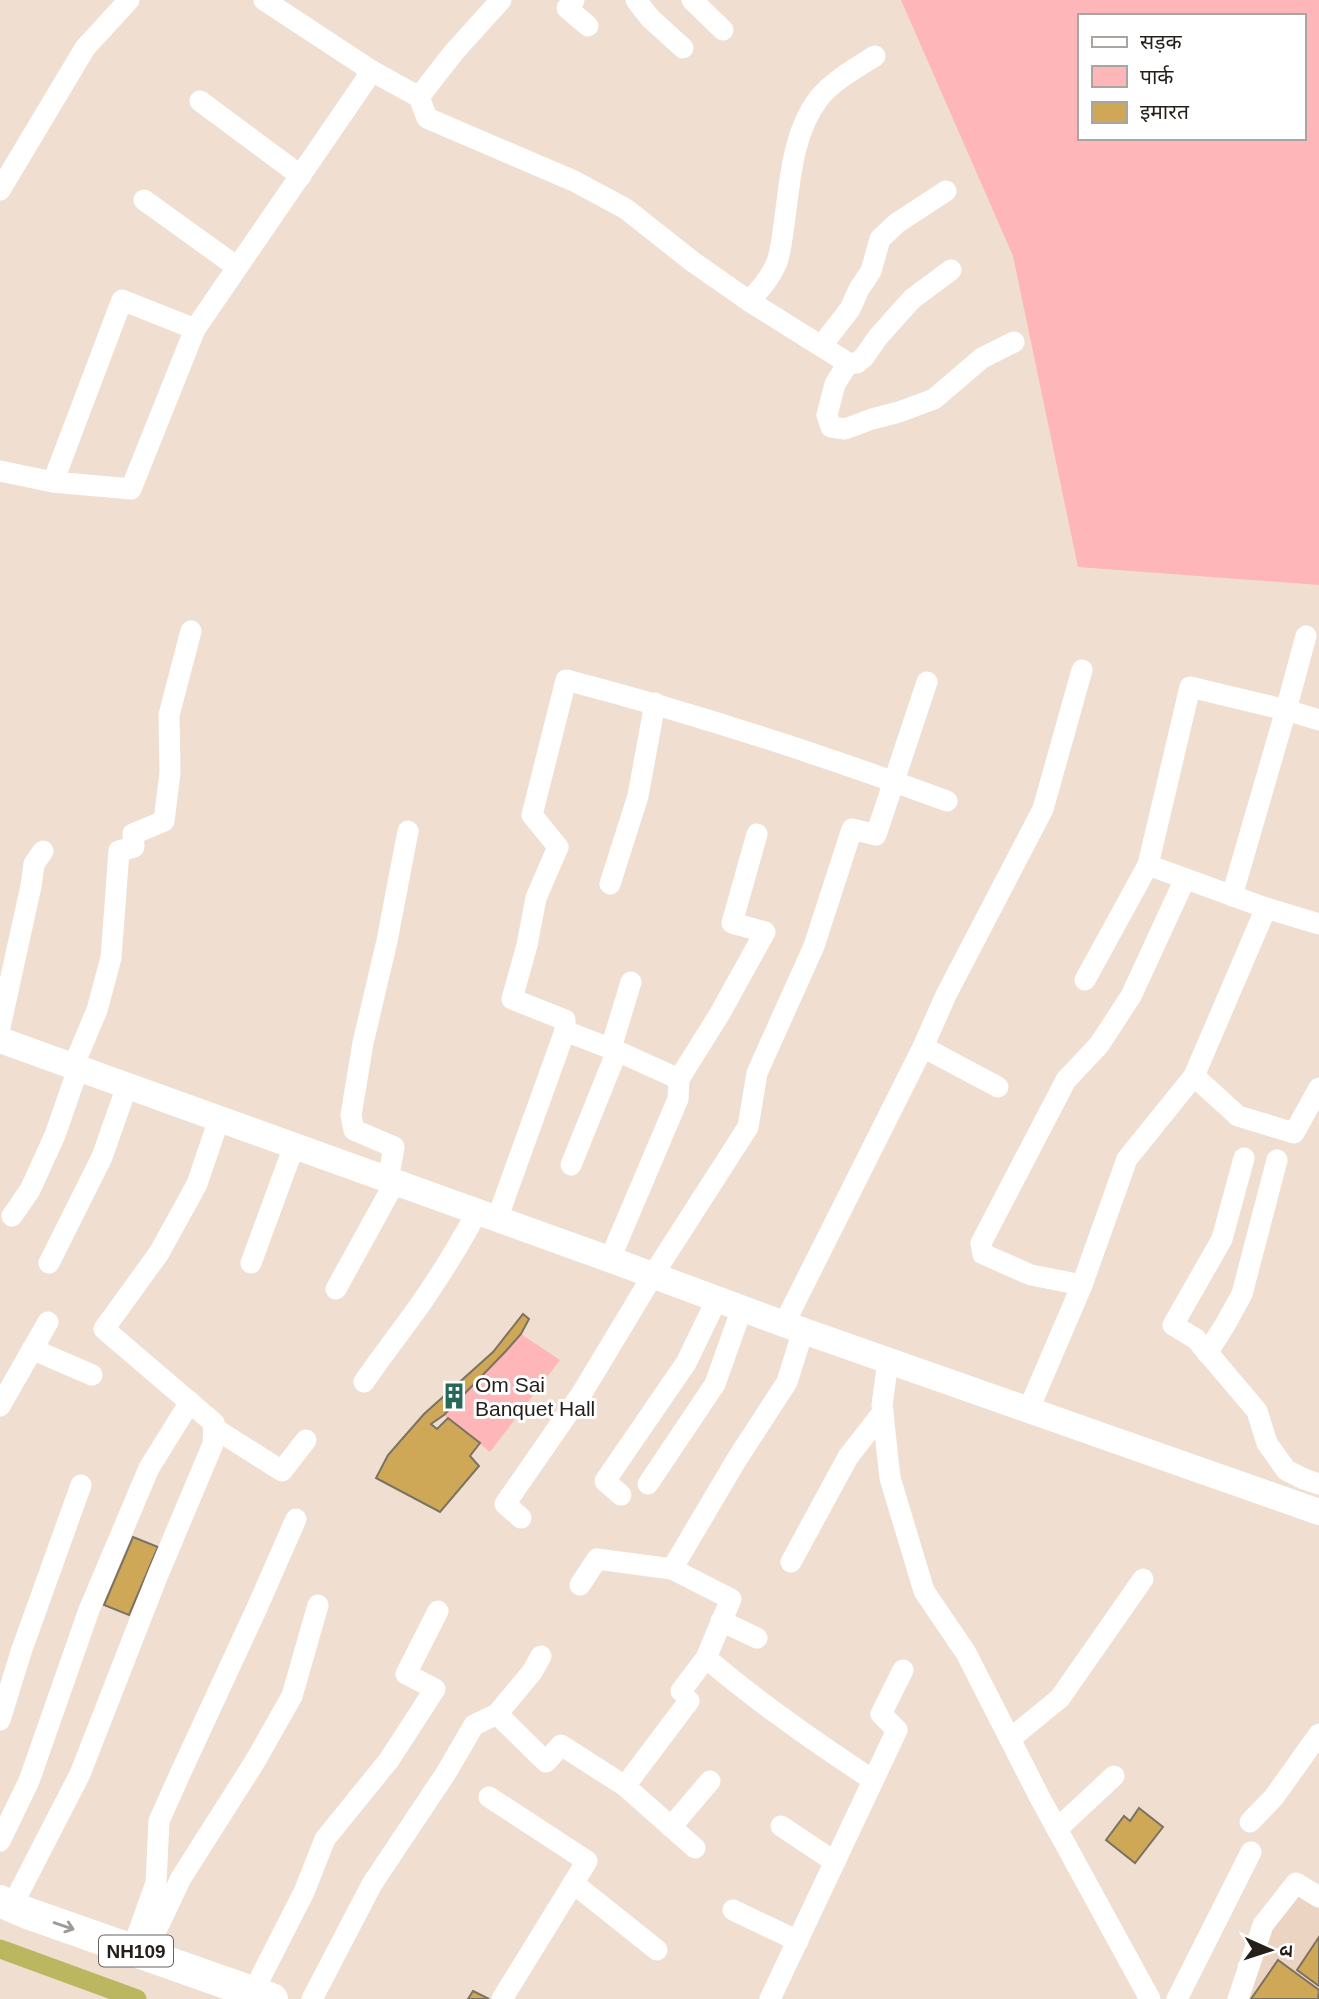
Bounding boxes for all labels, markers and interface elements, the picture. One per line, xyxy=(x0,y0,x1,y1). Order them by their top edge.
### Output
legend xyxy=(1078,14,1305,140)
text: सड़क xyxy=(1140,30,1182,53)
text: पार्क xyxy=(1140,65,1174,88)
text: इमारत xyxy=(1140,100,1190,123)
place label: Om Sai Banquet Hall xyxy=(475,1373,595,1420)
building icon: Om Sai Banquet Hall xyxy=(439,1381,469,1411)
north arrow xyxy=(1235,1915,1305,1985)
one-way arrow xyxy=(52,1920,74,1933)
road number: NH109 xyxy=(99,1936,173,1966)
text: उ xyxy=(1276,1945,1297,1958)

